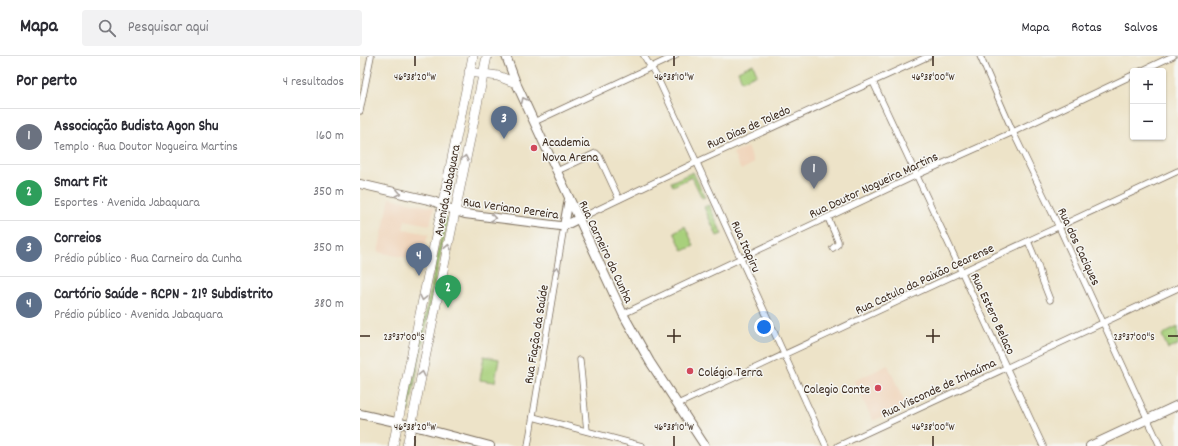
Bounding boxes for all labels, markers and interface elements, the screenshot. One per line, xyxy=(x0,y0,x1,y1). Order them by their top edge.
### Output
search box xyxy=(82,10,362,46)
text: Mapa xyxy=(20,14,58,41)
icon: search xyxy=(96,17,118,39)
text: Pesquisar aqui xyxy=(128,17,209,39)
text: Mapa xyxy=(1021,18,1049,38)
text: Rotas xyxy=(1071,18,1102,38)
text: Salvos xyxy=(1124,18,1158,38)
map controls xyxy=(1130,68,1166,140)
button: + xyxy=(1130,68,1166,104)
text: Por perto xyxy=(16,70,77,94)
text: 46°38'20"W xyxy=(394,71,436,85)
text: 46°38'10"W xyxy=(654,71,694,85)
text: 46°38'00"W xyxy=(912,71,955,85)
text: 4 resultados xyxy=(283,73,344,92)
one-way arrow xyxy=(521,96,529,104)
street label: Rua Dias de Toledo xyxy=(704,101,794,155)
button: − xyxy=(1130,104,1166,140)
pin: 3 xyxy=(491,106,517,139)
text: Associação Budista Agon Shu xyxy=(54,116,218,138)
text: 1 xyxy=(28,127,30,146)
text: 160 m xyxy=(316,127,344,146)
place label: Academia Nova Arena xyxy=(542,134,599,168)
text: Templo · Rua Doutor Nogueira Martins xyxy=(54,138,238,157)
street label: Avenida Jabaquara xyxy=(430,142,467,238)
marker: Academia Nova Arena xyxy=(529,143,539,153)
street label: Rua Doutor Nogueira Martins xyxy=(807,148,942,224)
one-way arrow xyxy=(461,155,469,161)
pin: 1 xyxy=(801,156,827,189)
text: Smart Fit xyxy=(54,172,107,194)
text: 2 xyxy=(26,183,32,202)
text: 350 m xyxy=(313,183,344,202)
one-way arrow xyxy=(395,188,401,196)
street label: Rua Veriano Pereira xyxy=(462,193,561,226)
text: Esportes · Avenida Jabaquara xyxy=(54,194,200,213)
street label: Rua Carneiro da Cunha xyxy=(573,198,637,307)
street label: Rua dos Caciques xyxy=(1051,205,1104,289)
one-way arrow xyxy=(490,213,496,222)
street label: Rua Itapiru xyxy=(725,218,765,276)
text: Correios xyxy=(54,228,102,250)
text: 3 xyxy=(26,239,32,258)
text: 350 m xyxy=(313,239,344,258)
street label: Rua Catulo da Paixão Cearense xyxy=(852,240,998,321)
pin: 4 xyxy=(406,243,432,276)
one-way arrow xyxy=(443,244,451,250)
text: Prédio público · Rua Carneiro da Cunha xyxy=(54,250,242,269)
one-way arrow xyxy=(552,266,561,273)
street label: Rua Estero Belaco xyxy=(964,270,1019,358)
pin: 2 xyxy=(435,275,461,308)
street label: Rua Fiação da Saúde xyxy=(520,283,555,385)
text: Cartório Saúde - RCPN - 21º Subdistrito xyxy=(54,284,273,306)
text: 4 xyxy=(26,295,32,314)
text: 380 m xyxy=(314,295,344,314)
one-way arrow xyxy=(419,295,427,301)
text: Prédio público · Avenida Jabaquara xyxy=(54,306,223,325)
your location xyxy=(754,317,774,337)
text: 23°37'00"S xyxy=(383,331,425,345)
text: 23°37'00"S xyxy=(1113,331,1155,345)
street label: Rua Visconde de Inhaúma xyxy=(879,354,1000,424)
place label: Colégio Terra xyxy=(698,364,763,383)
marker: Colégio Terra xyxy=(685,366,695,376)
one-way arrow xyxy=(417,371,425,377)
place label: Colegio Conte xyxy=(803,381,870,400)
marker: Colegio Conte xyxy=(873,383,883,393)
text: 46°38'20"W xyxy=(394,421,436,435)
text: 46°38'10"W xyxy=(654,421,694,435)
text: 46°38'00"W xyxy=(912,421,955,435)

